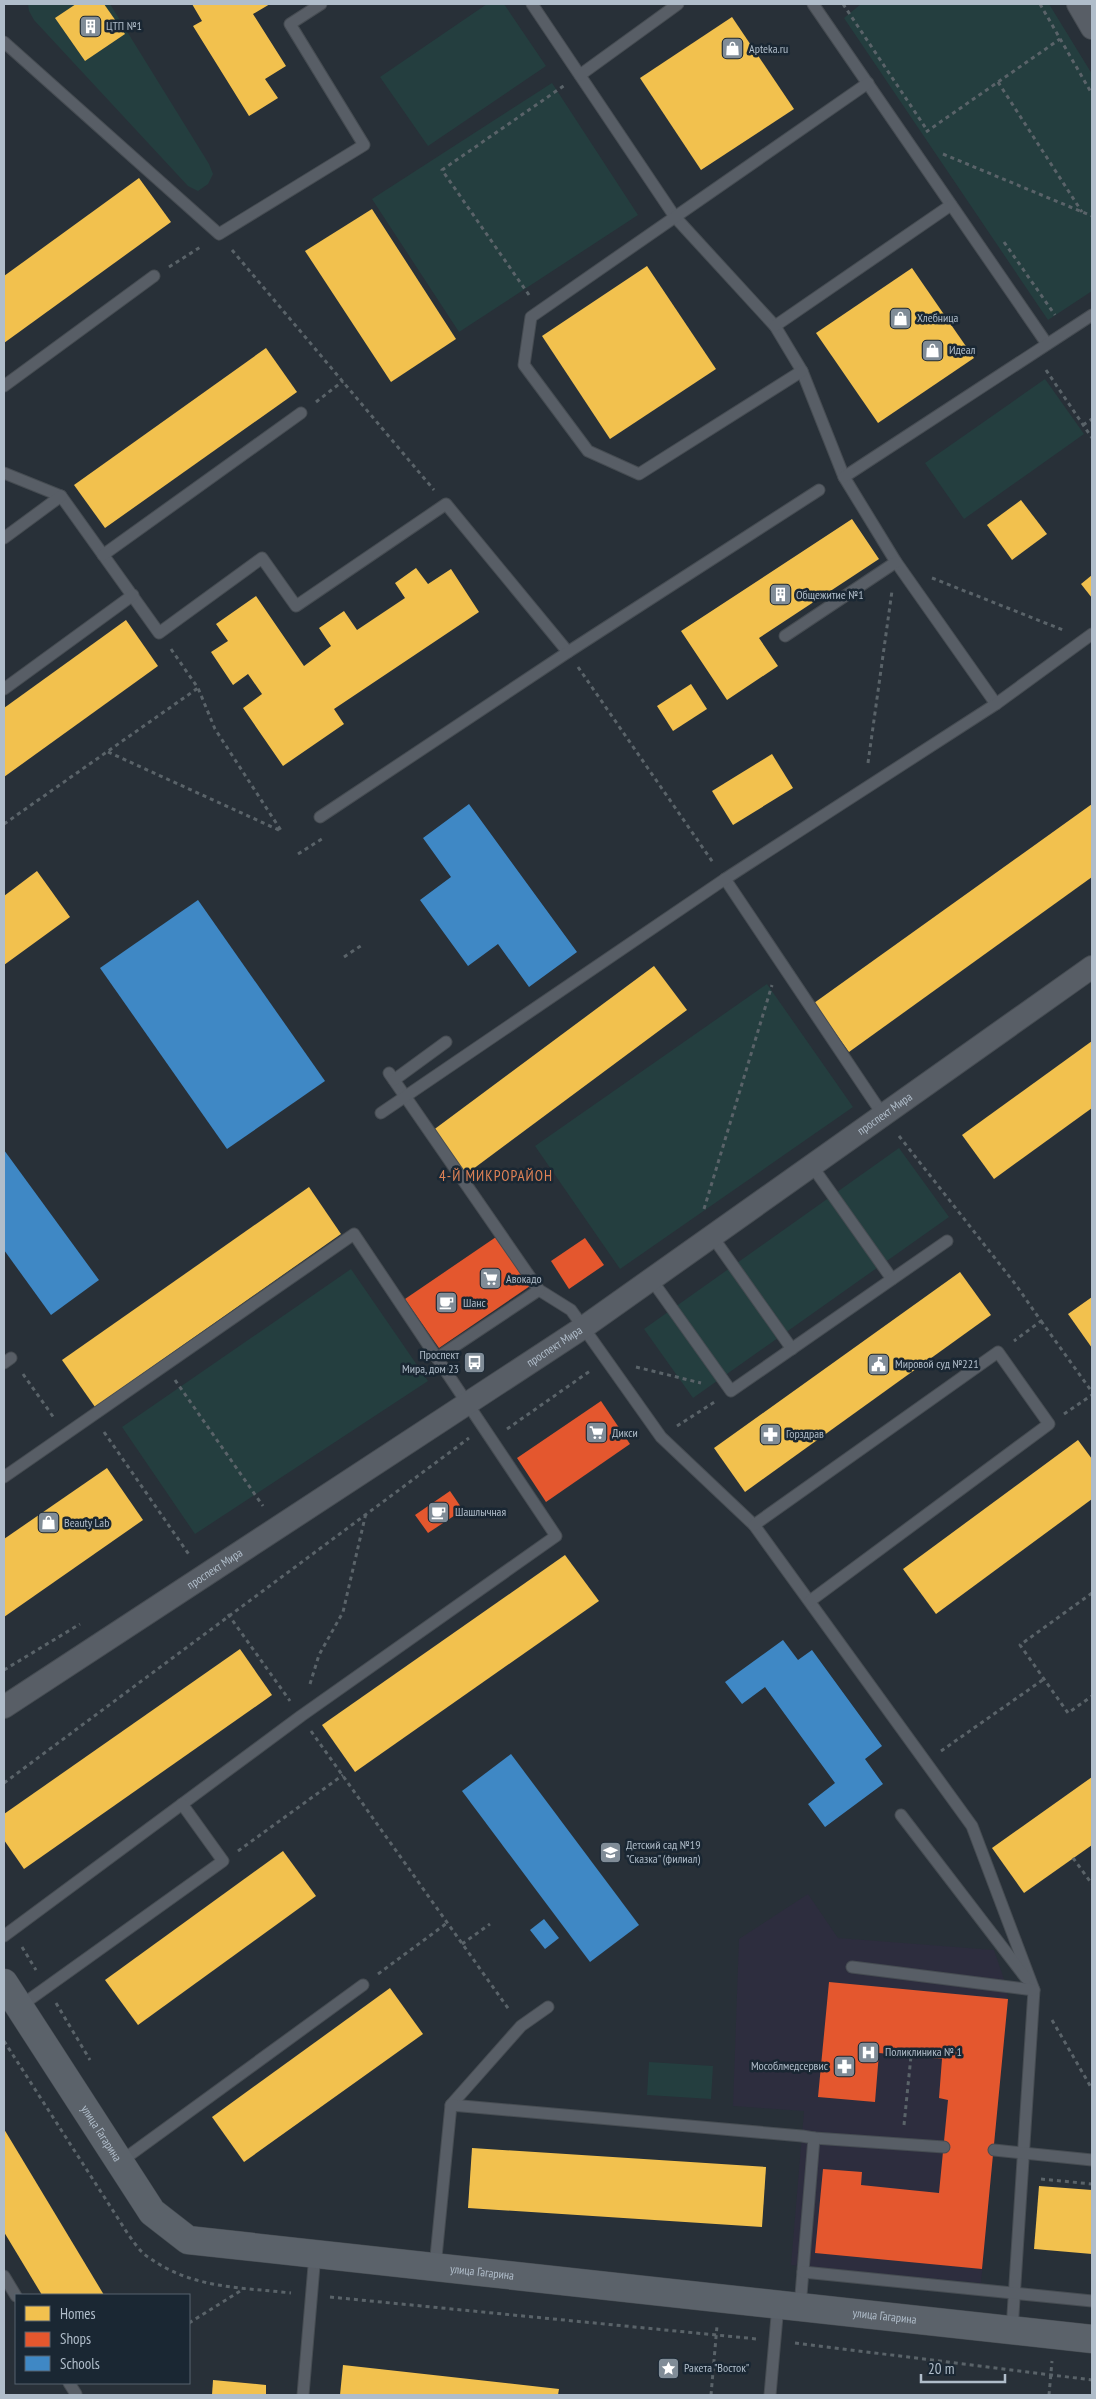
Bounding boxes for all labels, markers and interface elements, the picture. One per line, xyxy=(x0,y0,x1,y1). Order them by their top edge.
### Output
building icon: ЦТП №1 xyxy=(78,14,102,38)
place label: ЦТП №1 xyxy=(106,18,142,33)
shop icon: Apteka.ru xyxy=(721,37,745,61)
place label: Apteka.ru xyxy=(749,41,788,56)
shop icon: Хлебница xyxy=(889,306,913,330)
place label: Хлебница xyxy=(917,310,959,325)
shop icon: Идеал xyxy=(921,338,945,362)
place label: Идеал xyxy=(949,342,976,357)
building icon: Общежитие №1 xyxy=(768,583,792,607)
place label: Общежитие №1 xyxy=(796,587,864,602)
street label: проспект Мира xyxy=(854,1089,915,1138)
district label: 4-Й МИКРОРАЙОН xyxy=(439,1166,553,1185)
supermarket icon: Авокадо xyxy=(478,1267,502,1291)
place label: Авокадо xyxy=(506,1271,542,1286)
cafe icon: Шанс xyxy=(435,1291,459,1315)
place label: Шанс xyxy=(463,1295,486,1310)
street label: проспект Мира xyxy=(523,1322,585,1370)
place label: Проспект Мира, дом 23 xyxy=(402,1347,459,1376)
bus stop icon: Проспект Мира, дом 23 xyxy=(463,1350,487,1374)
public building icon: Мировой суд №221 xyxy=(867,1352,891,1376)
place label: Мировой суд №221 xyxy=(895,1356,979,1371)
supermarket icon: Дикси xyxy=(584,1421,608,1445)
pharmacy icon: Горздрав xyxy=(758,1422,782,1446)
place label: Дикси xyxy=(612,1425,638,1440)
place label: Горздрав xyxy=(786,1426,824,1441)
cafe icon: Шашлычная xyxy=(427,1500,451,1524)
place label: Шашлычная xyxy=(455,1504,506,1519)
shop icon: Beauty Lab xyxy=(36,1511,60,1535)
place label: Beauty Lab xyxy=(64,1515,109,1530)
street label: проспект Мира xyxy=(184,1545,245,1592)
place label: Детский сад №19 "Сказка" (филиал) xyxy=(626,1837,701,1866)
school or university icon: Детский сад №19 "Сказка" (филиал) xyxy=(598,1840,622,1864)
hospital icon: Поликлиника № 1 xyxy=(857,2040,881,2064)
place label: Поликлиника № 1 xyxy=(885,2044,962,2059)
pharmacy icon: Мособлмедсервис xyxy=(832,2054,856,2078)
place label: Мособлмедсервис xyxy=(751,2058,829,2073)
street label: улица Гагарина xyxy=(78,2102,125,2164)
street label: улица Гагарина xyxy=(449,2261,515,2283)
legend xyxy=(15,2294,190,2384)
text: Homes xyxy=(60,2304,96,2323)
street label: улица Гагарина xyxy=(852,2305,918,2327)
text: Shops xyxy=(60,2329,91,2348)
scale bar xyxy=(921,2352,1005,2384)
text: Schools xyxy=(60,2354,100,2373)
place icon: Ракета "Восток" xyxy=(656,2356,680,2380)
text: 20 m xyxy=(928,2359,954,2378)
place label: Ракета "Восток" xyxy=(684,2360,749,2375)

